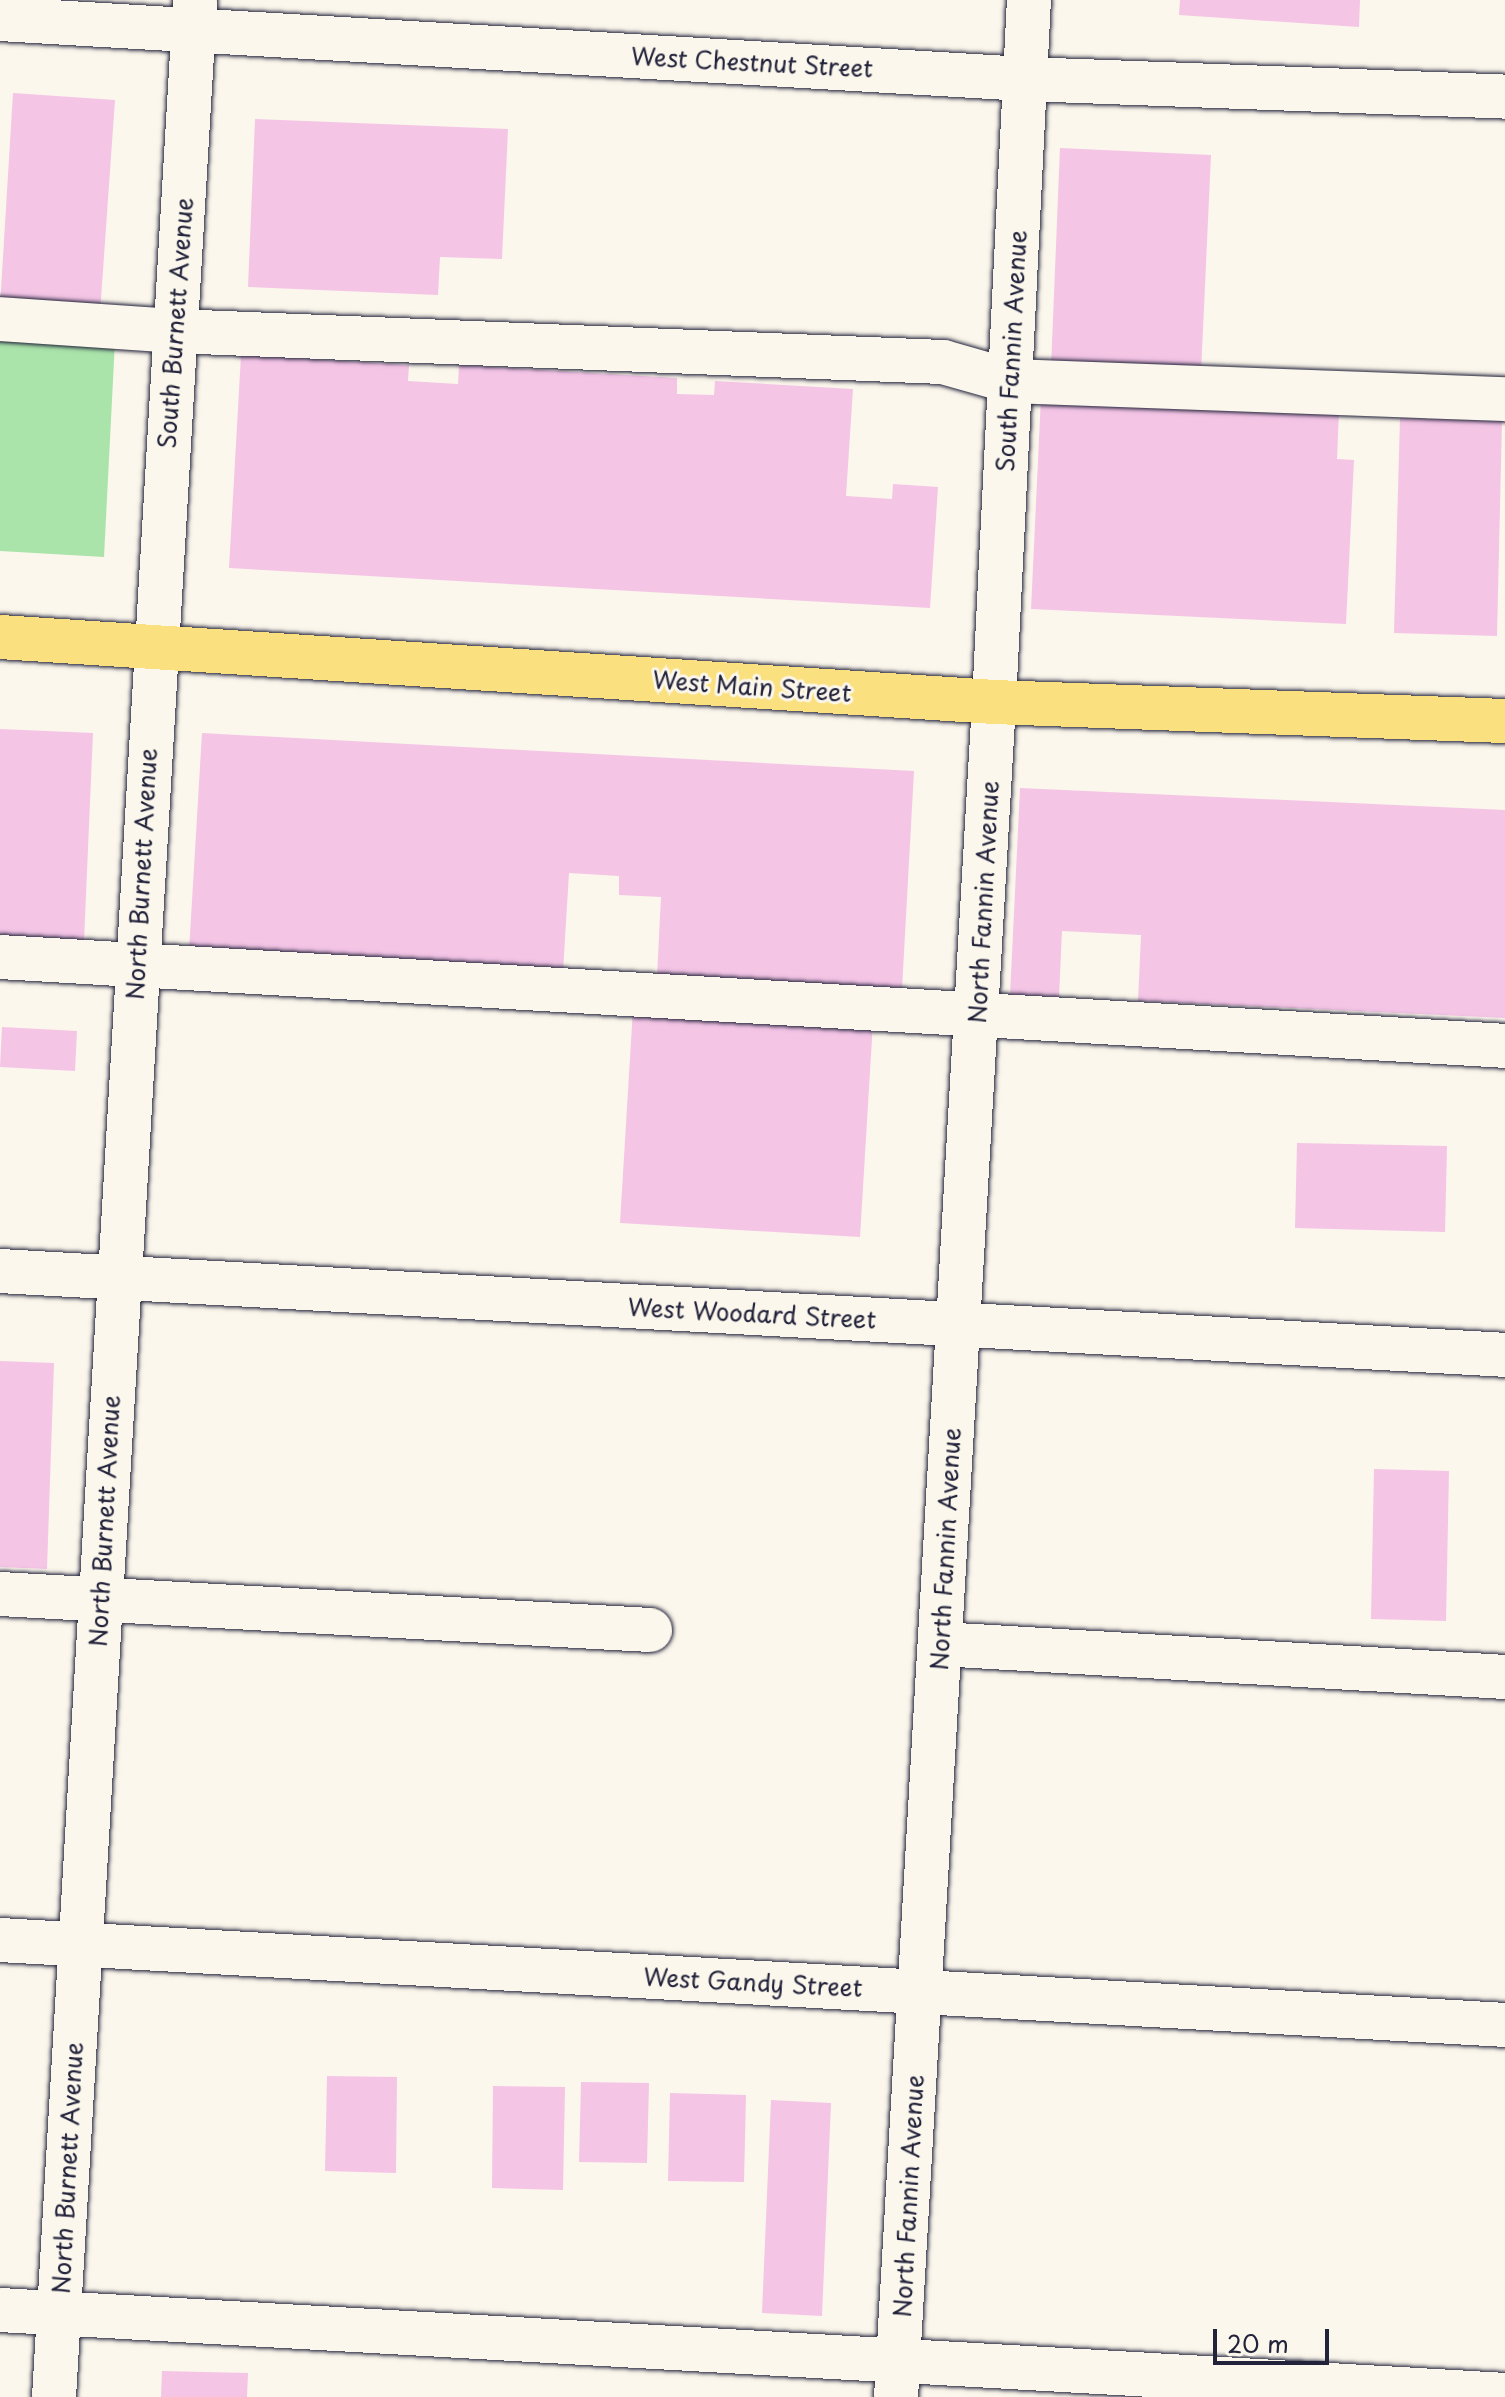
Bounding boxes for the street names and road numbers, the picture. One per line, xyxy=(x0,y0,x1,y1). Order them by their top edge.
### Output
street label: West Chestnut Street xyxy=(629,41,875,83)
street label: South Burnett Avenue xyxy=(152,196,198,450)
street label: South Fannin Avenue xyxy=(990,229,1032,473)
street label: West Main Street xyxy=(651,665,853,707)
street label: North Burnett Avenue xyxy=(120,747,162,1001)
street label: North Fannin Avenue xyxy=(962,779,1004,1025)
street label: West Woodard Street xyxy=(628,1292,876,1334)
street label: North Burnett Avenue xyxy=(83,1394,125,1648)
street label: North Fannin Avenue xyxy=(924,1426,966,1672)
street label: West Gandy Street xyxy=(642,1962,864,2002)
street label: North Burnett Avenue xyxy=(46,2041,88,2295)
street label: North Fannin Avenue xyxy=(887,2073,929,2319)

